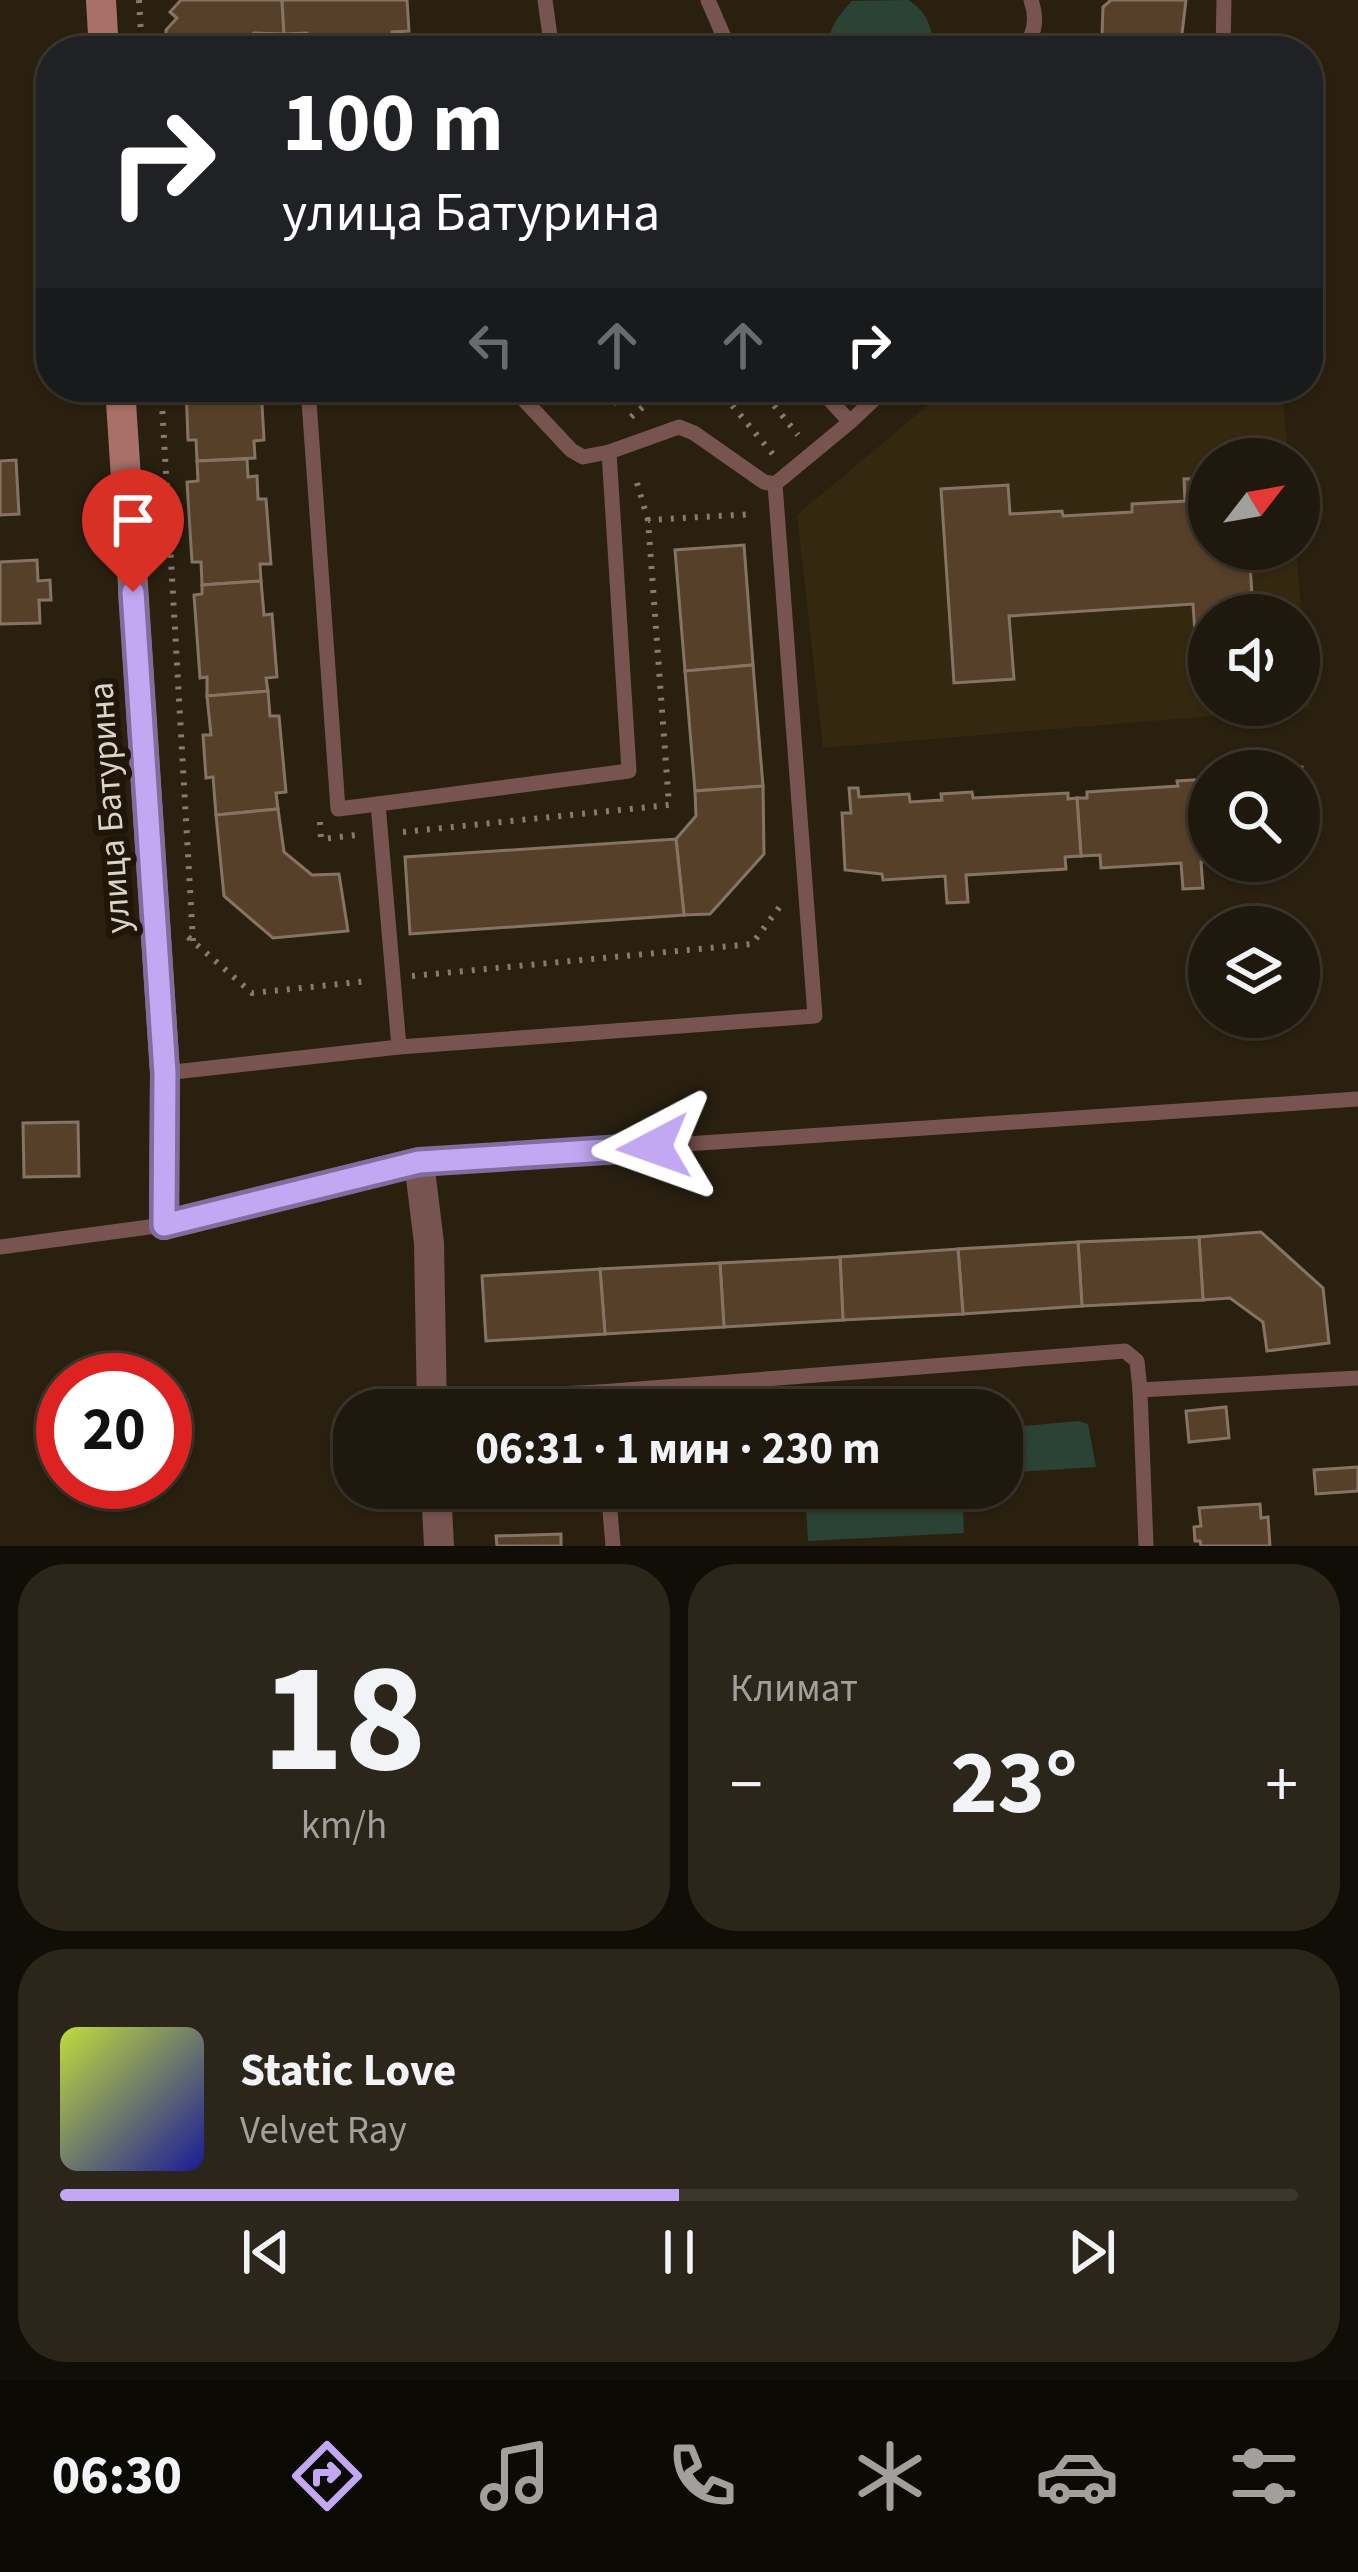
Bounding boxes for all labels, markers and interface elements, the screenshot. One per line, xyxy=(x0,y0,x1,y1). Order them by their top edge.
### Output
text: 100 m xyxy=(282,64,504,184)
icon: right xyxy=(84,84,240,240)
text: улица Батурина xyxy=(282,175,660,252)
icon: left xyxy=(458,312,524,378)
icon: ahead xyxy=(584,312,650,378)
icon: ahead xyxy=(710,312,776,378)
icon: right xyxy=(836,312,902,378)
north arrow xyxy=(1188,438,1320,570)
map controls xyxy=(1188,438,1320,1038)
pin xyxy=(82,469,184,592)
icon: arrive xyxy=(100,487,166,553)
button: sound xyxy=(1188,594,1320,726)
street label: улица Батурина xyxy=(75,680,144,935)
button: search xyxy=(1188,750,1320,882)
button: layers xyxy=(1188,906,1320,1038)
position arrow xyxy=(591,1084,717,1210)
speed limit sign: 20 xyxy=(36,1353,192,1509)
text: 06:31 · 1 мин · 230 m xyxy=(475,1417,881,1481)
text: 18 xyxy=(262,1609,426,1831)
text: Климат xyxy=(730,1661,858,1717)
text: 23° xyxy=(950,1720,1078,1848)
text: − xyxy=(730,1738,763,1832)
text: + xyxy=(1265,1738,1298,1832)
text: km/h xyxy=(301,1798,387,1854)
text: Static Love xyxy=(240,2039,456,2103)
text: Velvet Ray xyxy=(240,2103,407,2159)
icon: previous xyxy=(233,2219,299,2285)
icon: pause xyxy=(646,2219,712,2285)
icon: next xyxy=(1059,2219,1125,2285)
icon: directions xyxy=(285,2434,369,2518)
icon: music xyxy=(473,2434,557,2518)
icon: phone xyxy=(660,2434,744,2518)
icon: climate xyxy=(848,2434,932,2518)
icon: car xyxy=(1035,2434,1119,2518)
icon: filters xyxy=(1222,2434,1306,2518)
text: 06:30 xyxy=(52,2438,182,2515)

